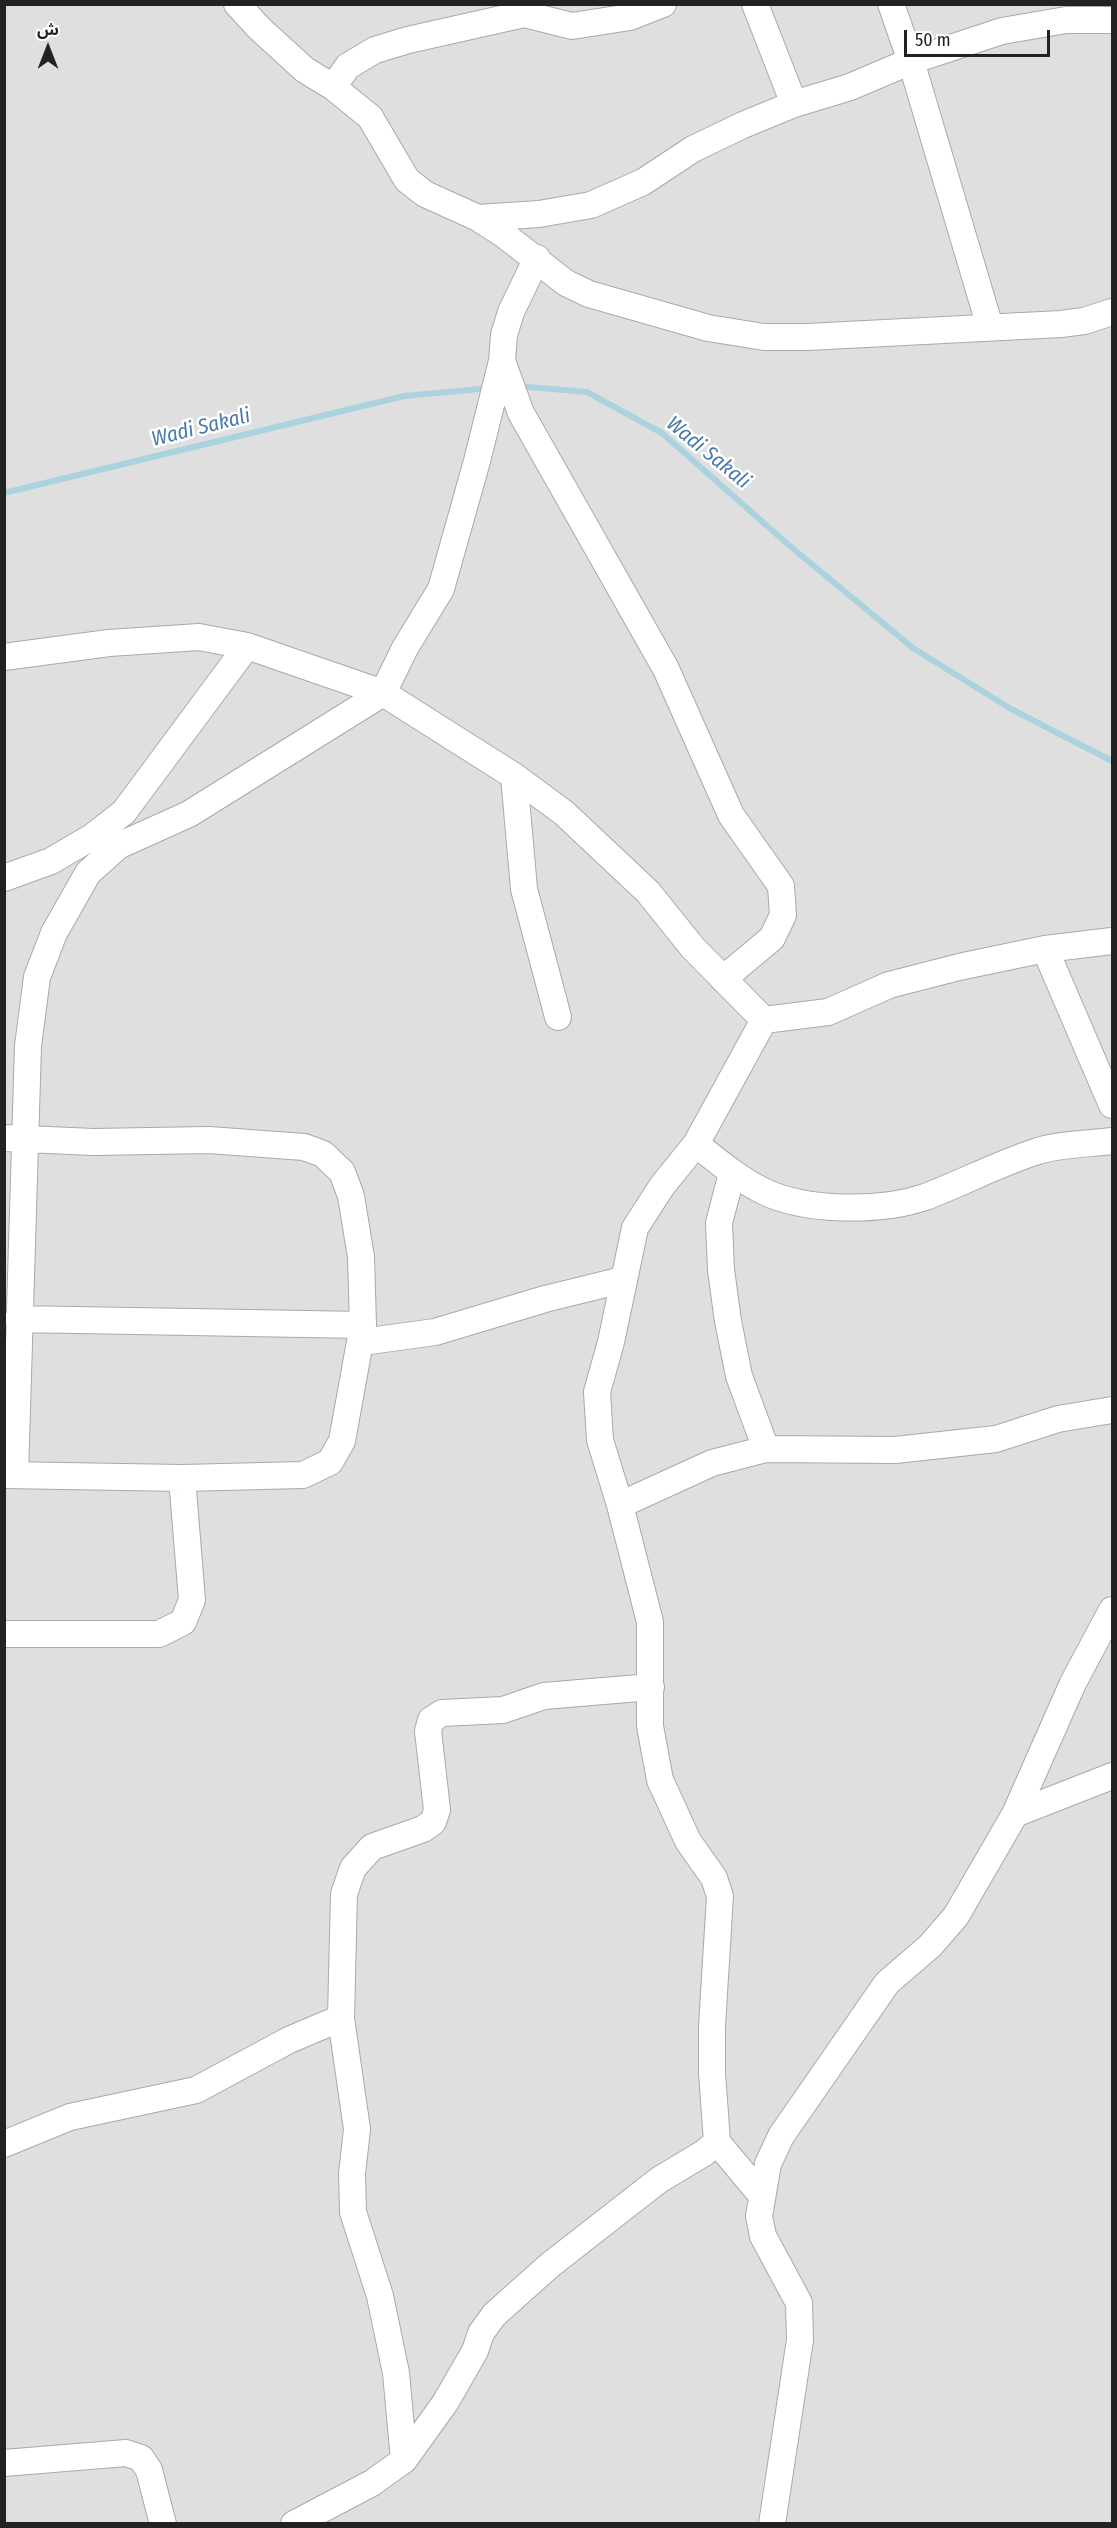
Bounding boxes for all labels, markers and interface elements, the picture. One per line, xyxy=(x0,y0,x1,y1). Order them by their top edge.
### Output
north arrow xyxy=(18,18,78,78)
scale bar xyxy=(907,18,1052,56)
text: ش xyxy=(37,20,59,39)
text: 50 m xyxy=(915,29,951,51)
water label: Wadi Sakali xyxy=(149,404,253,452)
water label: Wadi Sakali xyxy=(661,411,755,495)

